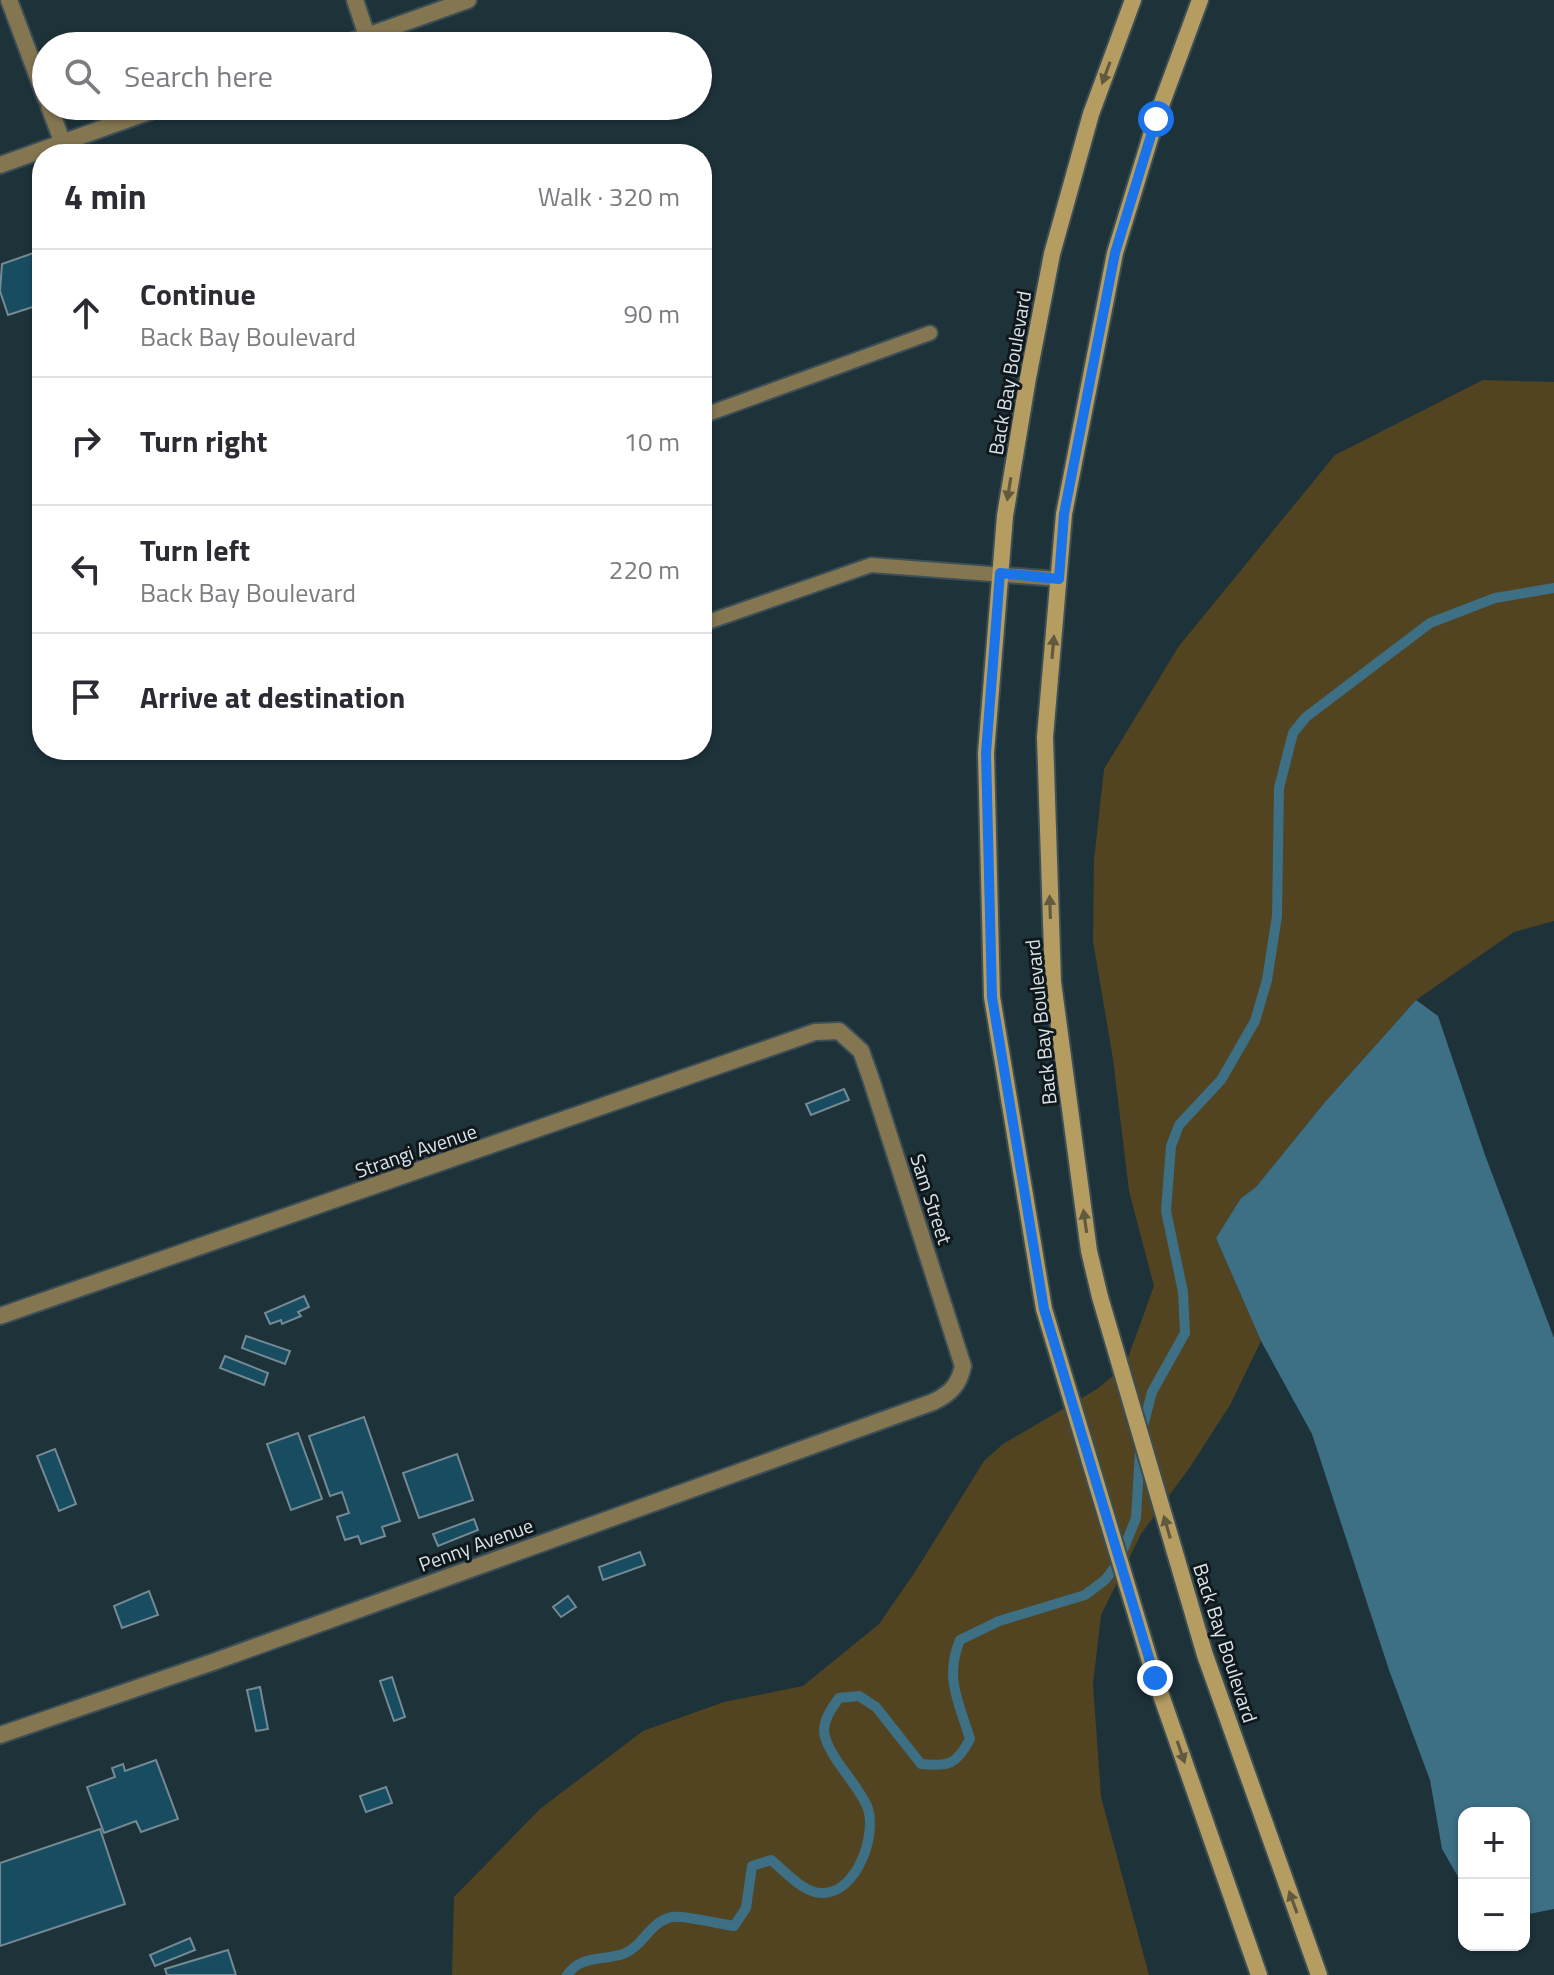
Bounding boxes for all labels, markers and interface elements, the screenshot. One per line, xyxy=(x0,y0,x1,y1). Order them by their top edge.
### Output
search box xyxy=(32,32,712,120)
text: Search here xyxy=(124,53,273,99)
icon: search xyxy=(60,54,104,98)
one-way arrow xyxy=(1099,61,1111,85)
route start xyxy=(1138,101,1174,137)
text: 4 min xyxy=(64,170,147,222)
text: Walk · 320 m xyxy=(538,177,680,216)
text: Continue xyxy=(140,271,256,317)
street label: Back Bay Boulevard xyxy=(980,288,1039,457)
icon: ahead xyxy=(64,291,108,335)
text: 90 m xyxy=(623,294,680,333)
text: Back Bay Boulevard xyxy=(140,317,356,356)
text: Turn right xyxy=(140,418,268,464)
icon: right xyxy=(64,419,108,463)
text: 10 m xyxy=(623,422,680,461)
one-way arrow xyxy=(1003,477,1015,502)
text: Turn left xyxy=(140,527,250,573)
icon: left xyxy=(64,547,108,591)
text: 220 m xyxy=(609,550,680,589)
text: Back Bay Boulevard xyxy=(140,573,356,612)
one-way arrow xyxy=(1046,634,1059,659)
text: Arrive at destination xyxy=(140,674,405,720)
icon: arrive xyxy=(64,675,108,719)
one-way arrow xyxy=(1044,894,1057,919)
street label: Back Bay Boulevard xyxy=(1016,938,1065,1106)
street label: Strangi Avenue xyxy=(351,1115,481,1186)
street label: Sam Street xyxy=(902,1150,961,1248)
one-way arrow xyxy=(1078,1208,1091,1233)
street label: Penny Avenue xyxy=(414,1509,537,1580)
one-way arrow xyxy=(1160,1514,1173,1538)
street label: Back Bay Boulevard xyxy=(1185,1559,1266,1727)
route end xyxy=(1137,1660,1173,1696)
one-way arrow xyxy=(1175,1740,1188,1764)
map controls xyxy=(1458,1807,1530,1951)
button: + xyxy=(1458,1807,1530,1879)
button: − xyxy=(1458,1879,1530,1951)
one-way arrow xyxy=(1286,1889,1298,1913)

